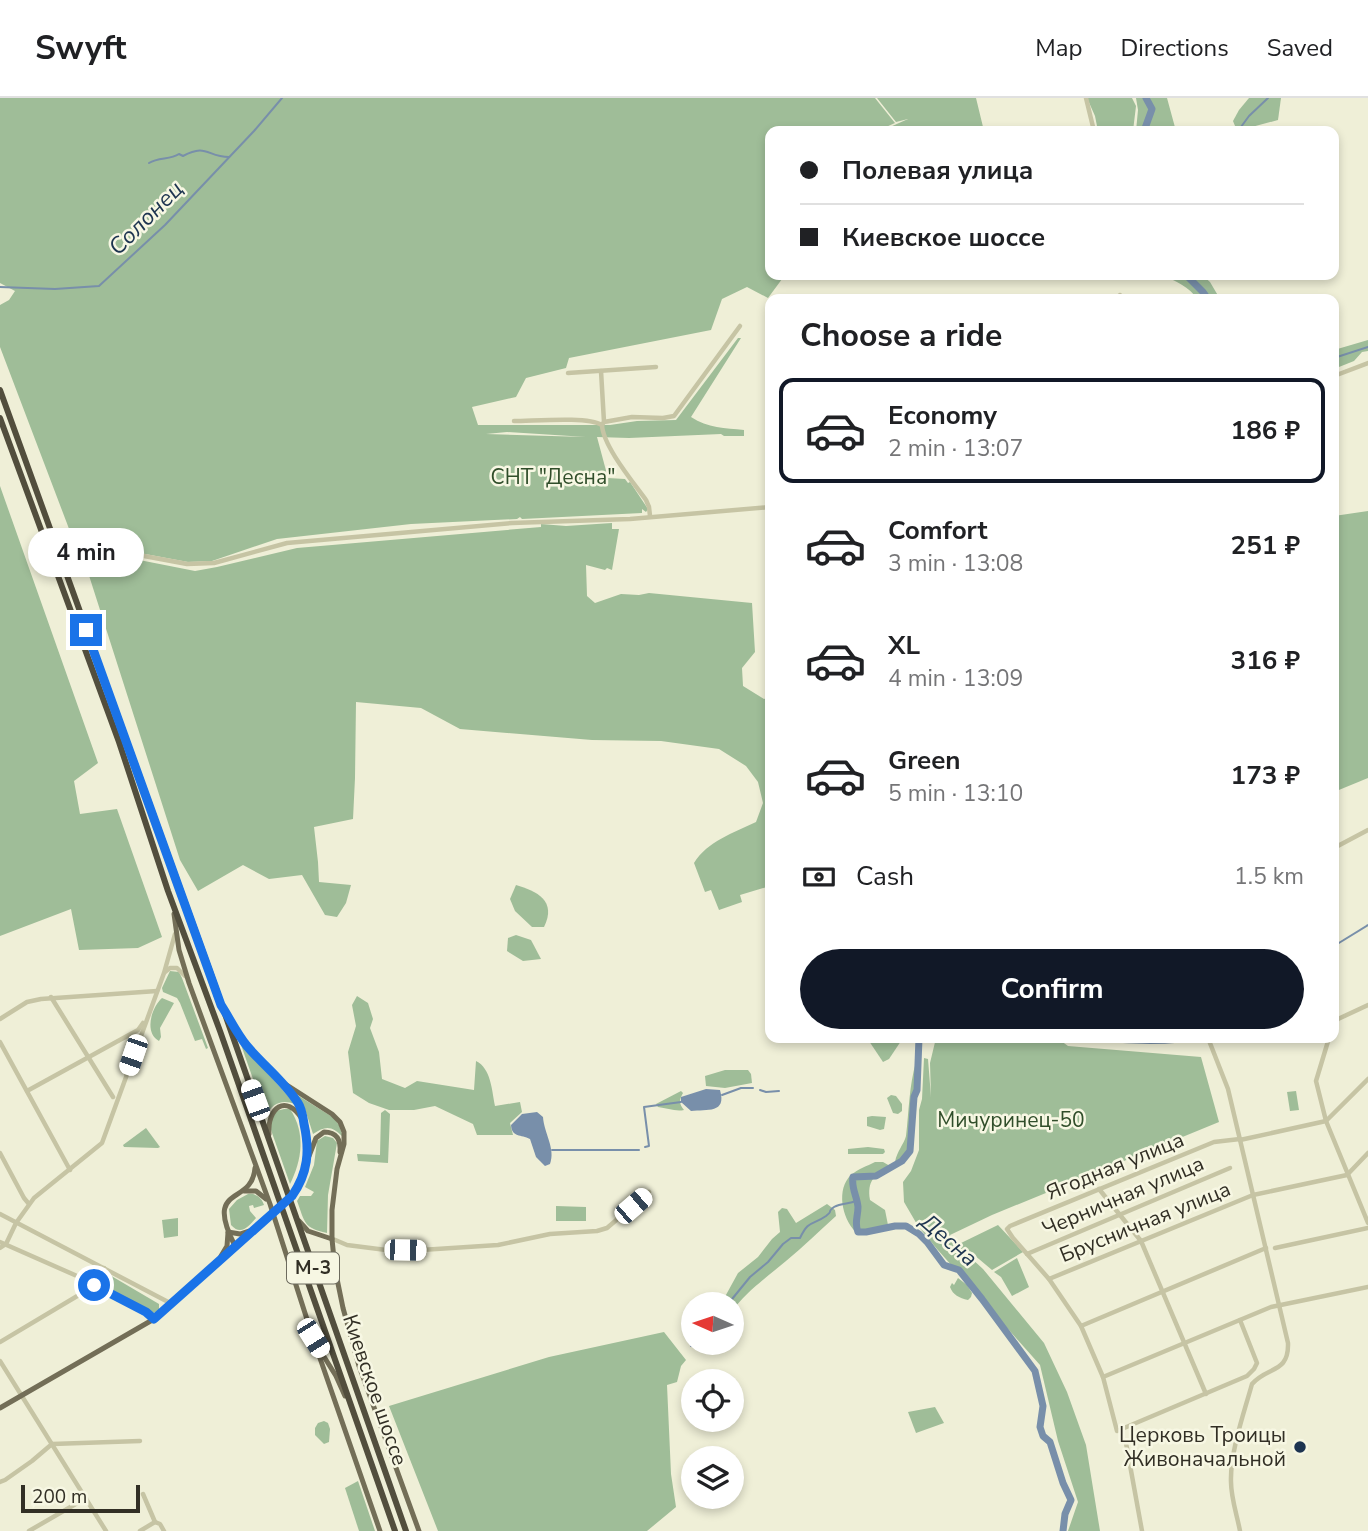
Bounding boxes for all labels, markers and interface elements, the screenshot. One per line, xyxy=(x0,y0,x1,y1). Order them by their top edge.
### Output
text: Swyft xyxy=(35,26,126,71)
text: Map xyxy=(1035,32,1082,64)
text: Directions xyxy=(1120,32,1229,64)
text: Saved xyxy=(1267,32,1333,64)
text: Полевая улица xyxy=(842,153,1033,188)
water label: Солонец xyxy=(102,174,190,262)
text: Киевское шоссе xyxy=(842,220,1045,255)
text: Choose a ride xyxy=(800,314,1002,357)
text: Economy xyxy=(888,398,997,433)
icon: car xyxy=(804,399,867,462)
text: 186 ₽ xyxy=(1231,413,1300,448)
text: 2 min · 13:07 xyxy=(888,433,1023,464)
park label: СНТ "Десна" xyxy=(491,463,615,491)
text: Comfort xyxy=(888,513,988,548)
icon: car xyxy=(804,514,867,577)
callout: 4 min xyxy=(28,528,144,578)
text: 251 ₽ xyxy=(1231,528,1300,563)
text: 4 min xyxy=(56,537,116,568)
text: 3 min · 13:08 xyxy=(888,548,1023,579)
route end xyxy=(70,614,102,646)
text: XL xyxy=(888,628,920,663)
icon: car xyxy=(804,629,867,692)
text: 316 ₽ xyxy=(1231,643,1300,678)
text: 4 min · 13:09 xyxy=(888,663,1023,694)
text: Green xyxy=(888,743,961,778)
icon: car xyxy=(804,744,867,807)
text: 173 ₽ xyxy=(1231,758,1300,793)
text: 5 min · 13:10 xyxy=(888,778,1023,809)
icon: cash xyxy=(800,858,838,896)
text: Cash xyxy=(856,859,914,894)
text: 1.5 km xyxy=(1234,861,1304,892)
button: Confirm xyxy=(800,949,1304,1029)
car xyxy=(117,1032,150,1078)
car xyxy=(238,1077,273,1123)
park label: Мичуринец-50 xyxy=(937,1106,1085,1134)
street label: Ягодная улица xyxy=(1042,1126,1188,1206)
street label: Черничная улица xyxy=(1038,1149,1208,1243)
street label: Брусничная улица xyxy=(1055,1175,1235,1269)
car xyxy=(611,1184,656,1228)
water label: Десна xyxy=(912,1205,985,1274)
car xyxy=(384,1239,427,1261)
road number: М-3 xyxy=(287,1252,339,1284)
route start xyxy=(78,1269,110,1301)
north arrow xyxy=(681,1292,744,1354)
map controls xyxy=(681,1292,744,1509)
street label: Киевское шоссе xyxy=(336,1311,414,1469)
car xyxy=(293,1315,334,1361)
button: locate xyxy=(681,1369,744,1432)
place label: Церковь Троицы Живоначальной xyxy=(1119,1421,1286,1473)
marker: Церковь Троицы Живоначальной xyxy=(1292,1439,1308,1455)
button: layers xyxy=(681,1446,744,1509)
scale bar xyxy=(21,1482,140,1514)
text: 200 m xyxy=(32,1484,87,1510)

